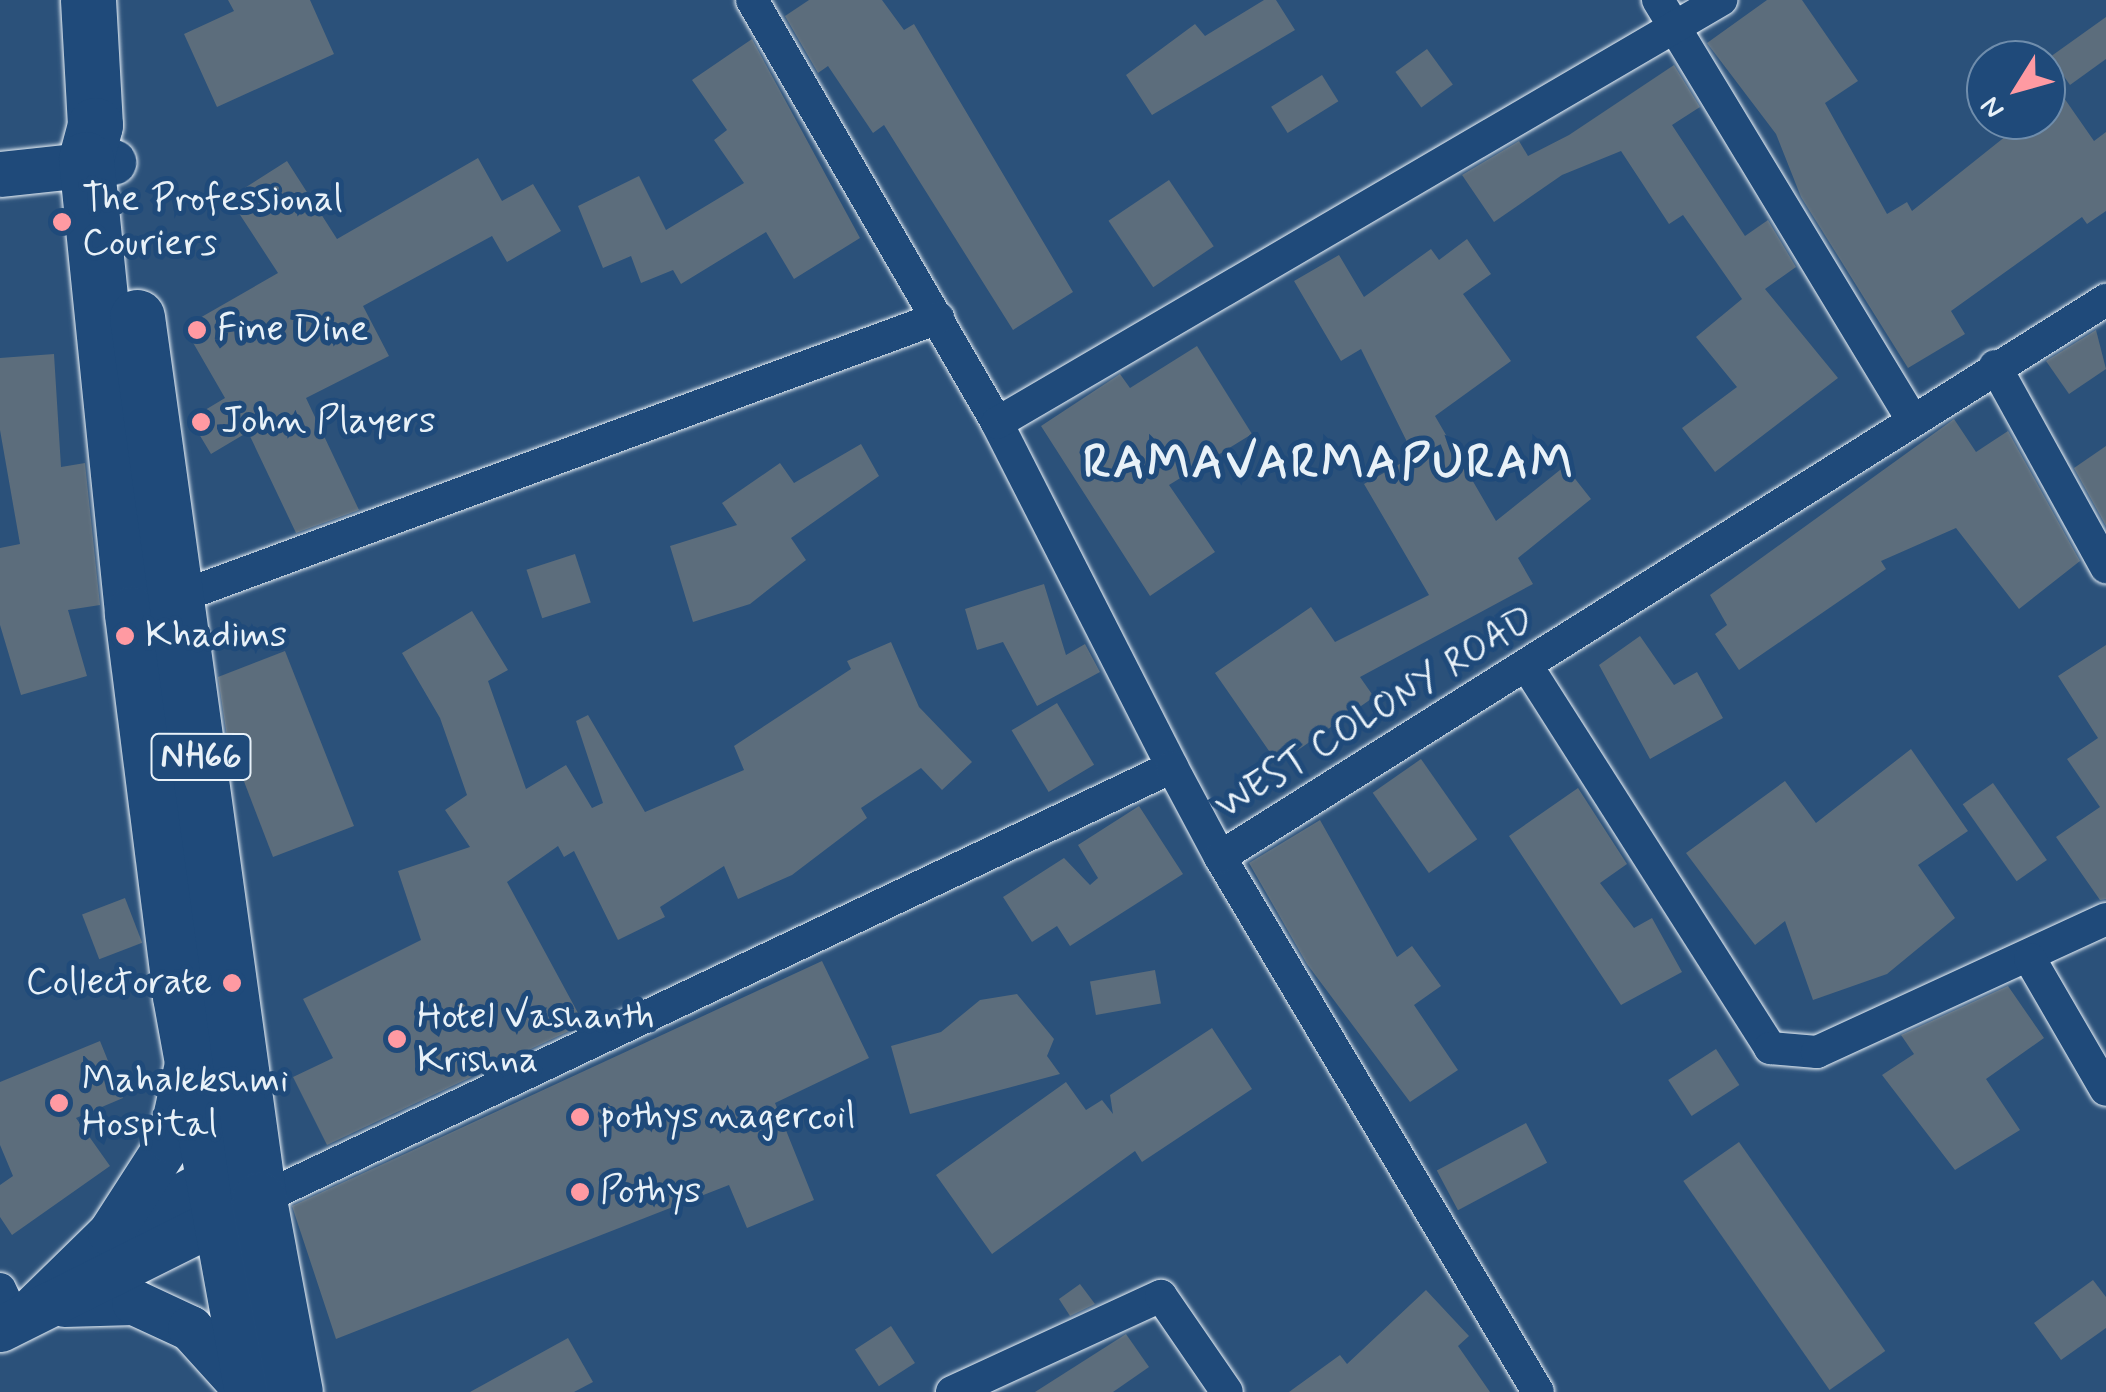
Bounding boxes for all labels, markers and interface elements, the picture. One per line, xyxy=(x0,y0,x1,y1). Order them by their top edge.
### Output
north arrow xyxy=(1966,40,2066,140)
text: N xyxy=(1973,89,2014,126)
place label: The Professional Couriers xyxy=(82,177,341,266)
marker: The Professional Couriers xyxy=(51,211,73,233)
place label: Fine Dine xyxy=(217,307,368,353)
marker: Fine Dine xyxy=(186,319,208,341)
place label: John Players xyxy=(221,399,436,445)
marker: John Players xyxy=(190,411,212,433)
district label: RAMAVARMAPURAM xyxy=(1077,435,1581,493)
street label: WEST COLONY ROAD xyxy=(1208,597,1542,829)
place label: Khadims xyxy=(145,613,287,659)
marker: Khadims xyxy=(114,625,136,647)
road number: NH66 xyxy=(148,727,254,787)
place label: Collectorate xyxy=(26,960,212,1006)
marker: Collectorate xyxy=(221,972,243,994)
place label: Hotel Vashanth Krishna xyxy=(417,994,649,1084)
marker: Hotel Vashanth Krishna xyxy=(386,1028,408,1050)
place label: Mahalekshmi Hospital xyxy=(82,1058,289,1148)
marker: Mahalekshmi Hospital xyxy=(46,1090,72,1116)
place label: pothys nagercoil xyxy=(600,1094,846,1140)
marker: pothys nagercoil xyxy=(569,1106,591,1128)
place label: Pothys xyxy=(600,1169,701,1215)
marker: Pothys xyxy=(569,1181,591,1203)

